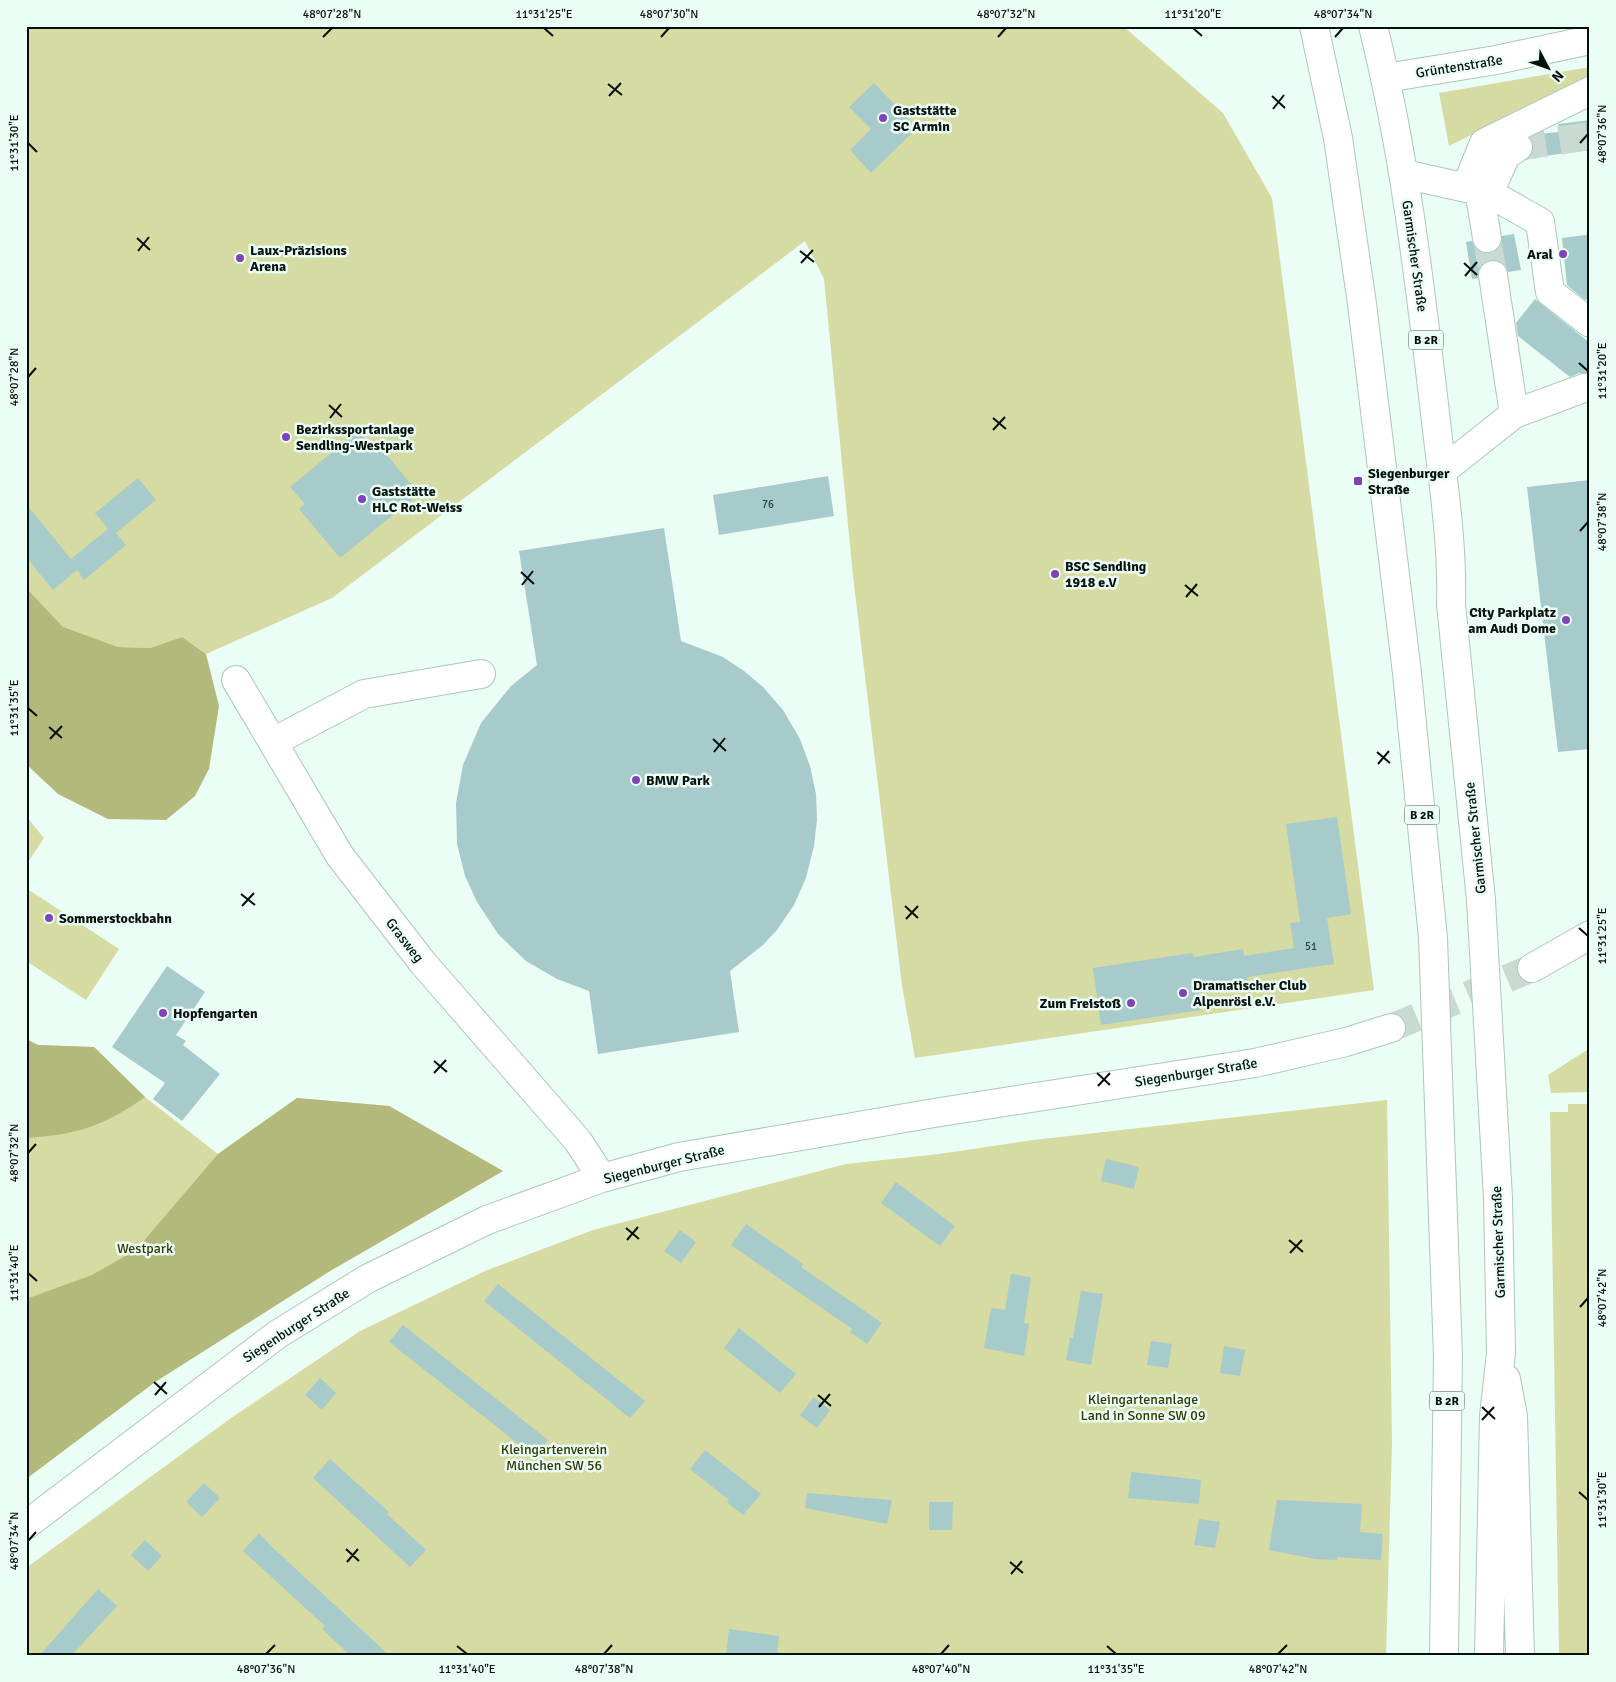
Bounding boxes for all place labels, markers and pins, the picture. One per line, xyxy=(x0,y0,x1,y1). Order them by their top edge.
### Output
place label: Gaststätte SC Armin xyxy=(893,102,957,135)
marker: Gaststätte SC Armin xyxy=(877,112,889,124)
place label: Laux-Präzisions Arena xyxy=(250,242,347,275)
place label: Aral xyxy=(1527,246,1554,263)
marker: Aral xyxy=(1557,248,1569,260)
marker: Laux-Präzisions Arena xyxy=(234,252,246,264)
place label: Bezirkssportanlage Sendling-Westpark xyxy=(296,421,414,454)
marker: Bezirkssportanlage Sendling-Westpark xyxy=(280,431,292,443)
place label: Siegenburger Straße xyxy=(1368,465,1450,498)
marker: Siegenburger Straße xyxy=(1352,475,1364,487)
place label: Gaststätte HLC Rot-Weiss xyxy=(372,483,462,516)
marker: Gaststätte HLC Rot-Weiss xyxy=(356,493,368,505)
place label: BSC Sendling 1918 e.V xyxy=(1065,558,1147,591)
marker: BSC Sendling 1918 e.V xyxy=(1049,568,1061,580)
place label: City Parkplatz am Audi Dome xyxy=(1468,604,1556,637)
marker: City Parkplatz am Audi Dome xyxy=(1560,614,1572,626)
place label: BMW Park xyxy=(646,772,711,789)
marker: BMW Park xyxy=(630,774,642,786)
place label: Sommerstockbahn xyxy=(59,910,172,927)
marker: Sommerstockbahn xyxy=(43,912,55,924)
place label: Dramatischer Club Alpenrösl e.V. xyxy=(1193,977,1307,1010)
marker: Dramatischer Club Alpenrösl e.V. xyxy=(1177,987,1189,999)
place label: Zum Freistoß xyxy=(1040,995,1121,1012)
marker: Zum Freistoß xyxy=(1125,997,1137,1009)
place label: Hopfengarten xyxy=(173,1005,258,1022)
marker: Hopfengarten xyxy=(157,1007,169,1019)

